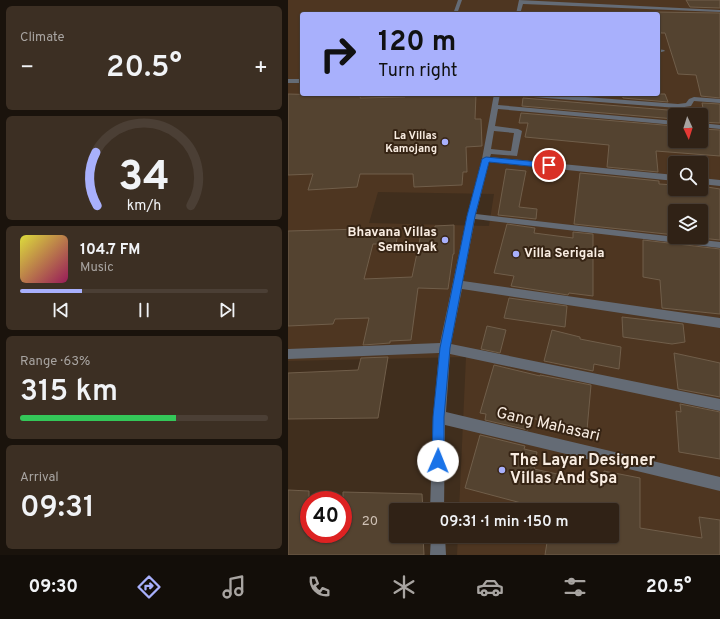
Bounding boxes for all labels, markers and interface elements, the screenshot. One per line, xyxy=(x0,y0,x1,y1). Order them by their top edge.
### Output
text: 120 m xyxy=(378,25,456,61)
icon: right xyxy=(312,28,364,80)
text: Climate xyxy=(20,30,65,46)
text: 20.5° xyxy=(106,50,182,87)
text: − xyxy=(20,55,34,82)
text: + xyxy=(254,55,268,82)
text: Turn right xyxy=(378,60,458,83)
north arrow xyxy=(668,108,708,148)
map controls xyxy=(668,108,708,244)
place label: La Villas Kamojang xyxy=(385,129,437,156)
marker: La Villas Kamojang xyxy=(440,137,450,147)
pin xyxy=(532,148,566,182)
text: 34 xyxy=(118,152,170,205)
icon: arrive xyxy=(538,154,560,176)
button: search xyxy=(668,156,708,196)
text: km/h xyxy=(127,196,161,214)
button: layers xyxy=(668,204,708,244)
place label: Bhavana Villas Seminyak xyxy=(347,225,437,256)
marker: Bhavana Villas Seminyak xyxy=(440,235,450,245)
text: 104.7 FM xyxy=(80,241,140,260)
place label: Villa Serigala xyxy=(524,246,604,262)
marker: Villa Serigala xyxy=(511,249,521,259)
text: Music xyxy=(80,260,114,276)
icon: previous xyxy=(50,299,72,321)
icon: pause xyxy=(133,299,155,321)
icon: next xyxy=(216,299,238,321)
text: Range · 63% xyxy=(20,354,90,370)
text: 315 km xyxy=(20,374,118,411)
street label: Gang Mahasari xyxy=(494,403,602,447)
position arrow xyxy=(417,440,459,482)
place label: The Layar Designer Villas And Spa xyxy=(510,451,655,489)
marker: The Layar Designer Villas And Spa xyxy=(497,465,507,475)
text: Arrival xyxy=(20,470,59,486)
text: 09:31 xyxy=(20,490,95,527)
speed limit sign: 40 xyxy=(300,491,352,543)
text: 09:31 · 1 min · 150 m xyxy=(440,513,568,532)
house number: 20 xyxy=(362,514,378,530)
icon: directions xyxy=(135,573,163,601)
icon: music xyxy=(220,573,248,601)
icon: phone xyxy=(305,573,333,601)
icon: climate xyxy=(390,573,418,601)
icon: car xyxy=(476,573,504,601)
icon: filters xyxy=(561,573,589,601)
text: 09:30 xyxy=(29,576,78,599)
text: 20.5° xyxy=(646,576,691,599)

